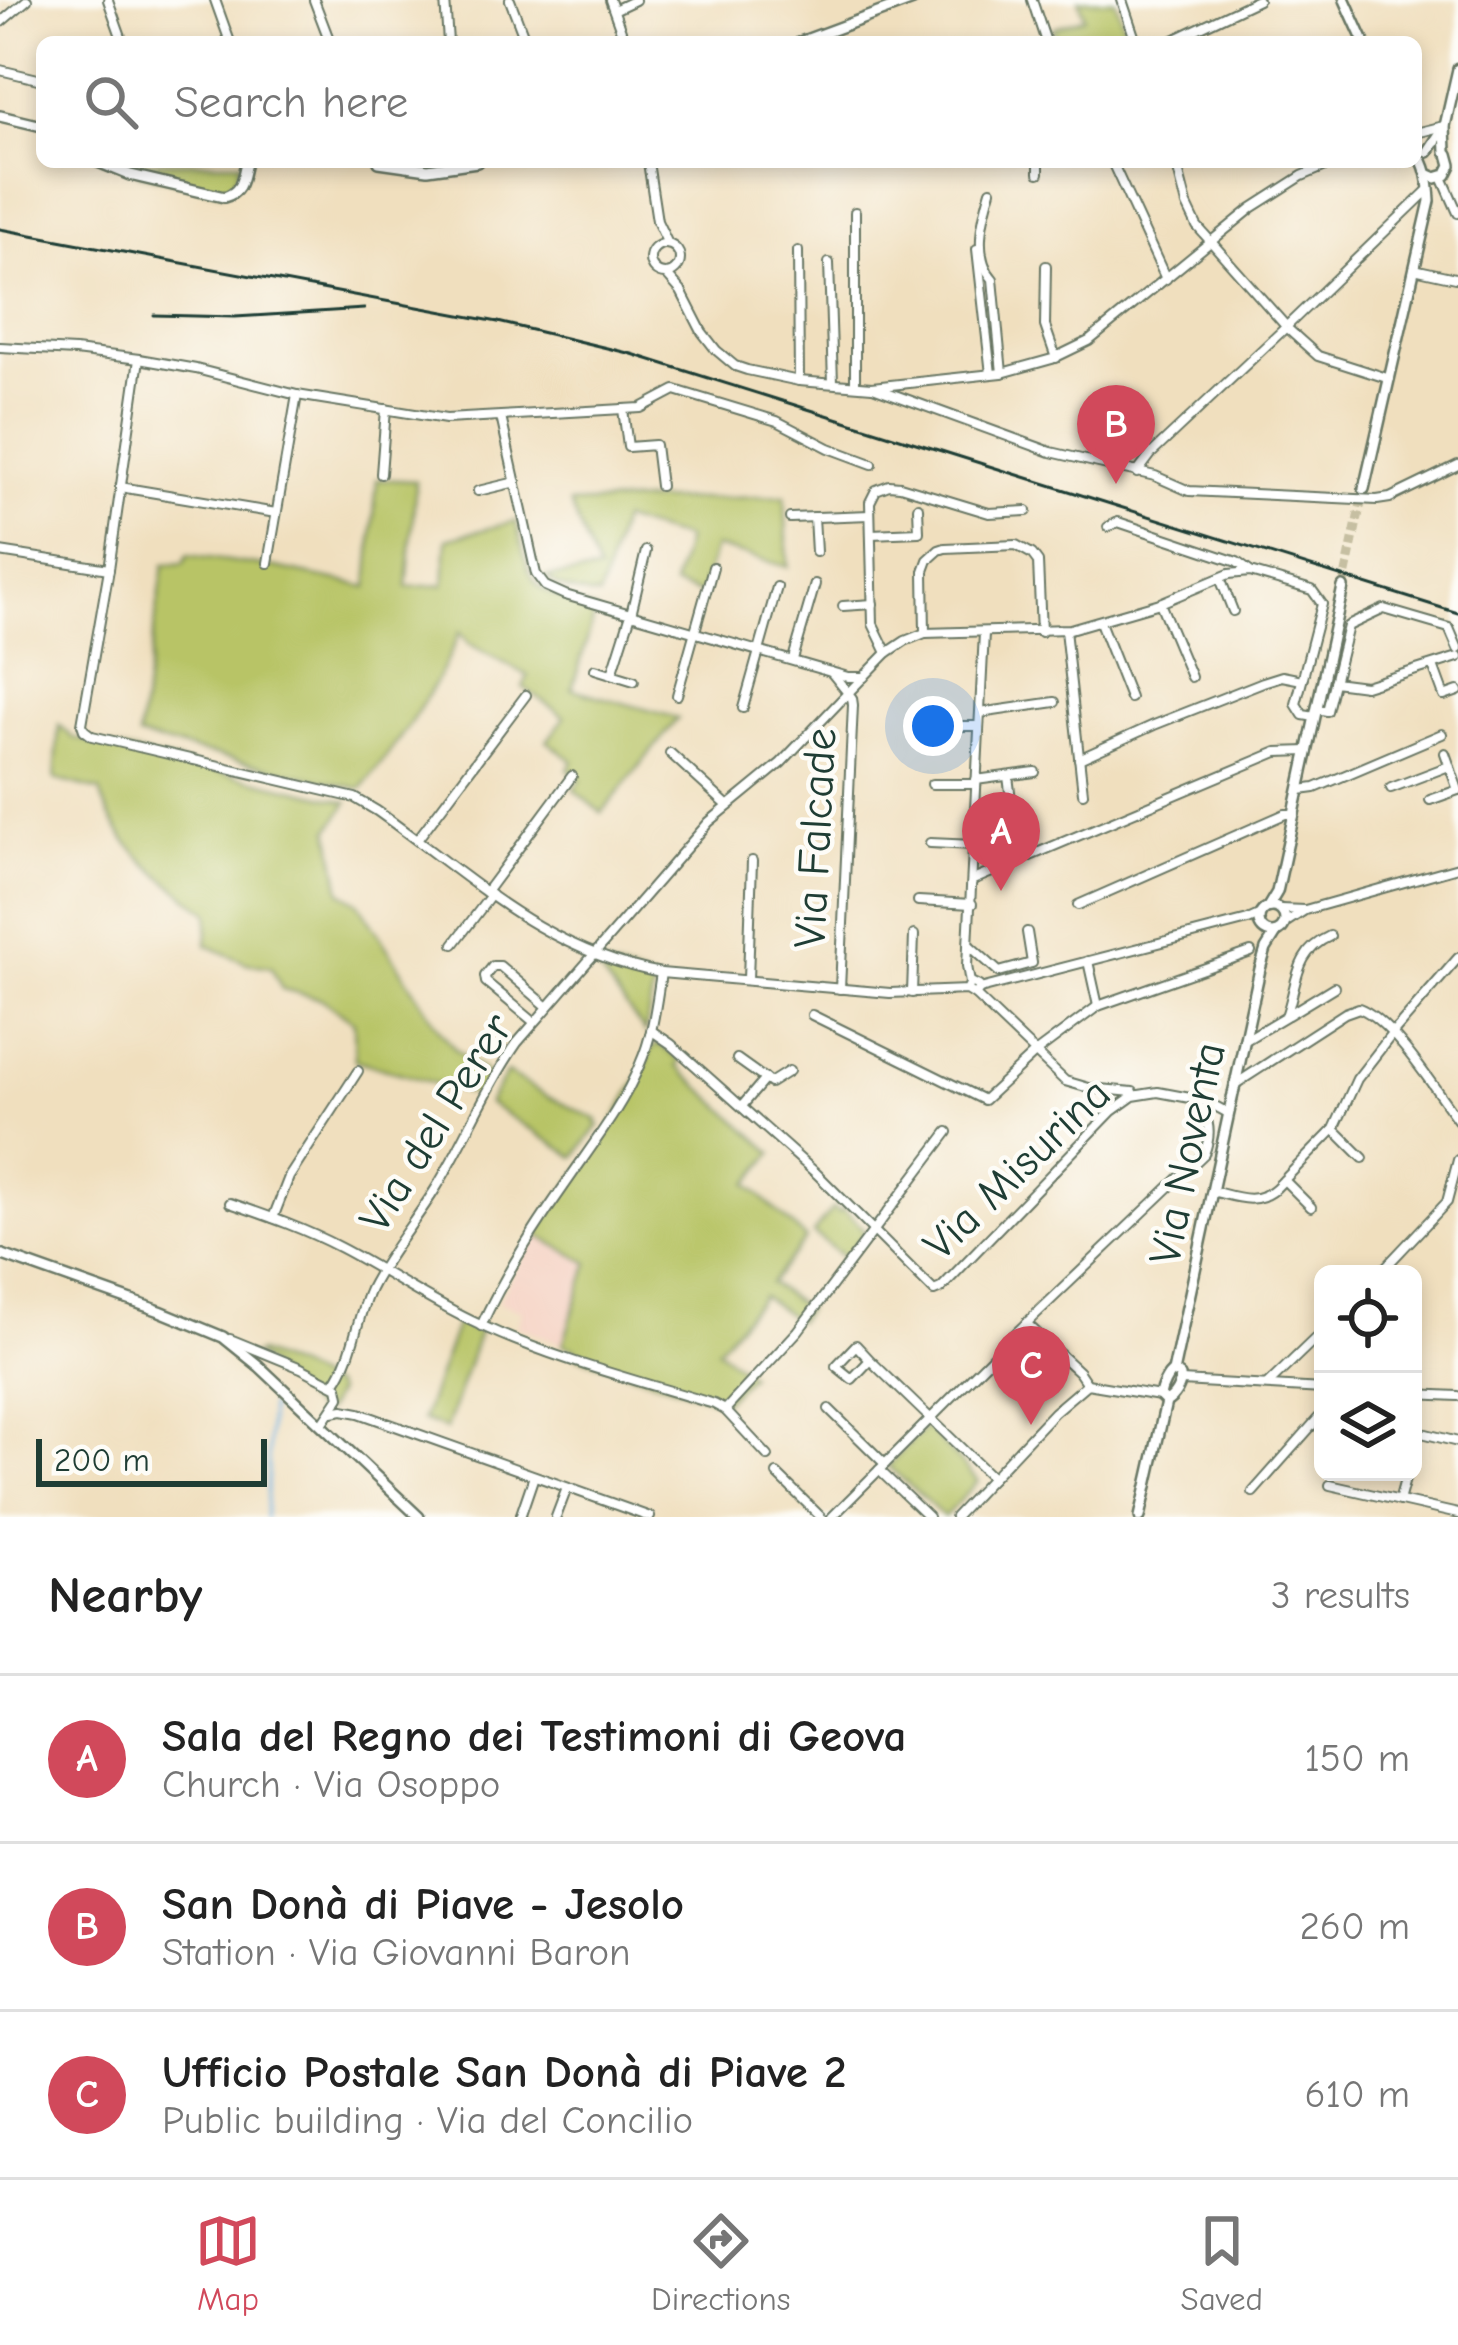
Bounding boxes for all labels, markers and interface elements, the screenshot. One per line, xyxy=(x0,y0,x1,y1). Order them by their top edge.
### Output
search box xyxy=(36,36,1422,168)
icon: search xyxy=(78,69,144,135)
text: Search here xyxy=(174,76,408,128)
pin: B xyxy=(1077,385,1155,484)
your location xyxy=(903,696,963,756)
street label: Via Falcade xyxy=(783,727,847,949)
pin: A xyxy=(962,792,1040,891)
street label: Via del Perer xyxy=(348,1004,523,1241)
street label: Via Noventa xyxy=(1138,1037,1236,1269)
street label: Via Misurina xyxy=(913,1067,1121,1270)
map controls xyxy=(1314,1265,1422,1481)
button: locate xyxy=(1314,1265,1422,1373)
pin: C xyxy=(992,1326,1070,1425)
button: layers xyxy=(1314,1373,1422,1481)
scale bar xyxy=(36,1433,267,1486)
text: 200 m xyxy=(54,1441,150,1479)
text: Nearby xyxy=(48,1566,202,1625)
text: 3 results xyxy=(1271,1573,1410,1618)
text: Sala del Regno dei Testimoni di Geova xyxy=(162,1710,906,1762)
text: A xyxy=(76,1736,98,1781)
text: 150 m xyxy=(1304,1736,1410,1781)
text: Church · Via Osoppo xyxy=(162,1762,500,1807)
text: San Donà di Piave - Jesolo xyxy=(162,1878,684,1930)
text: B xyxy=(75,1904,99,1949)
text: 260 m xyxy=(1299,1904,1410,1949)
text: Station · Via Giovanni Baron xyxy=(162,1930,631,1975)
text: Ufficio Postale San Donà di Piave 2 xyxy=(162,2046,846,2098)
text: C xyxy=(75,2072,99,2117)
text: 610 m xyxy=(1304,2072,1410,2117)
text: Public building · Via del Concilio xyxy=(162,2098,693,2143)
tab: Map xyxy=(195,2208,261,2318)
tab: Directions xyxy=(651,2208,791,2318)
tab: Saved xyxy=(1181,2208,1263,2318)

